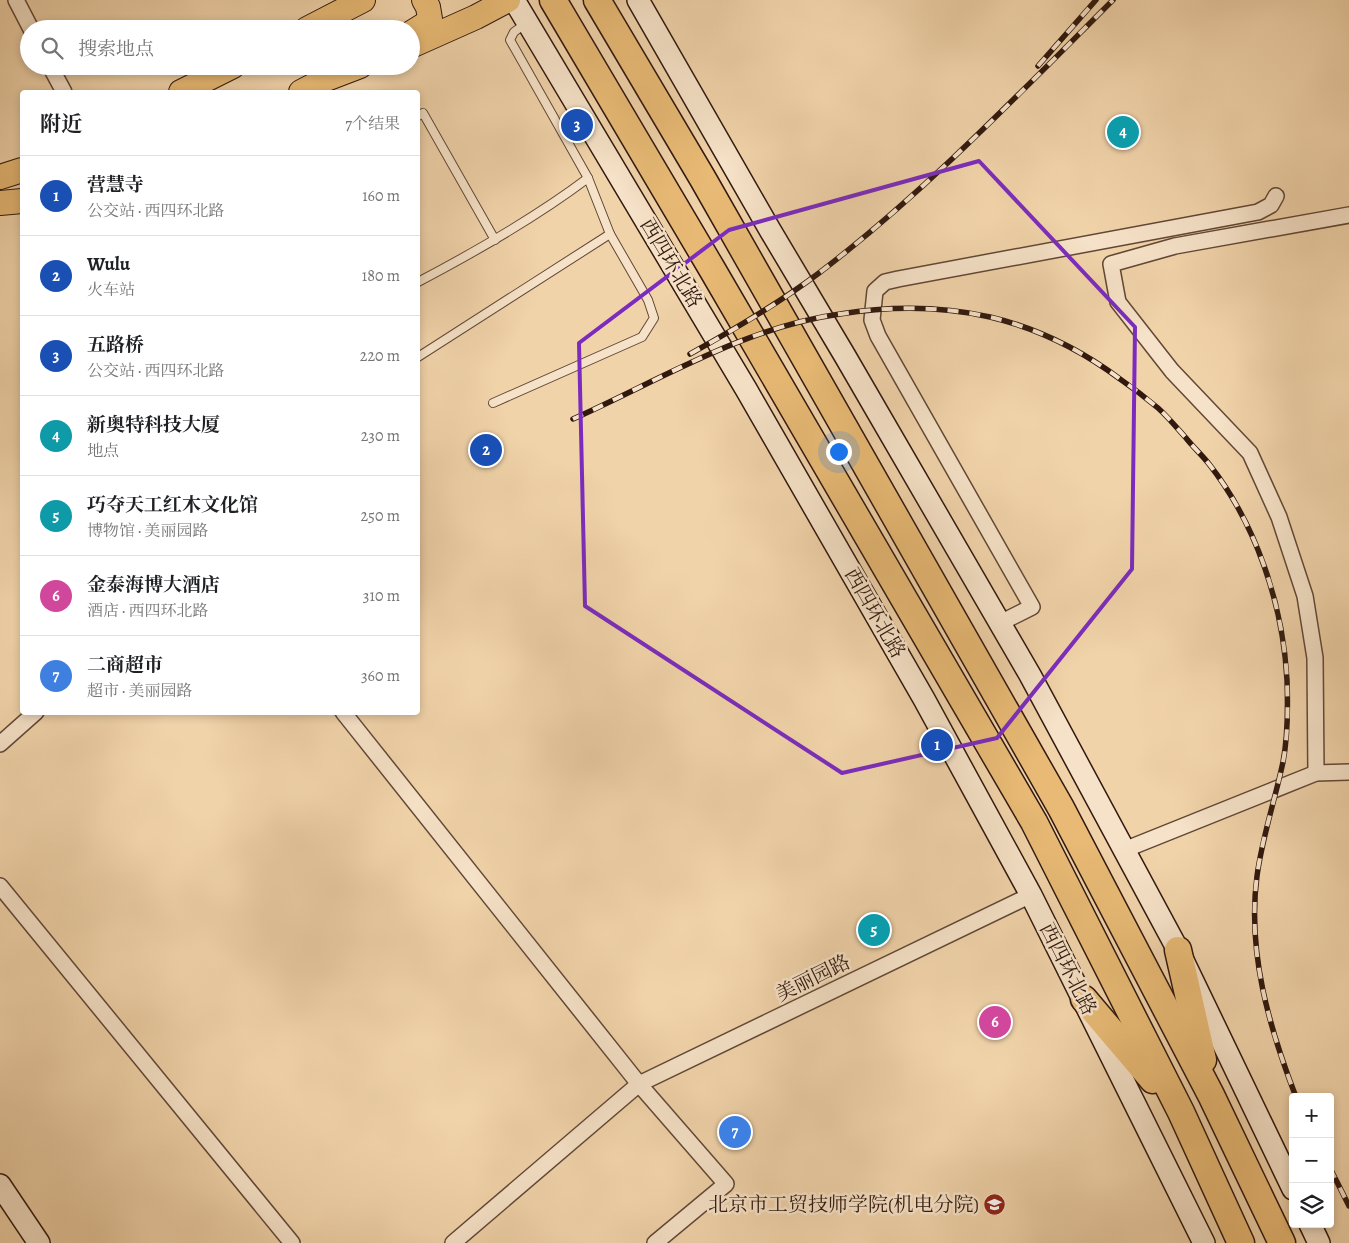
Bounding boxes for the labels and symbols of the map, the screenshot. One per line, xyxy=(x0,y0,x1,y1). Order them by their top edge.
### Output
pin: 3 xyxy=(561,106,593,144)
pin: 4 xyxy=(1107,113,1139,151)
street label: 西四环北路 xyxy=(634,213,708,313)
pin: 2 xyxy=(470,431,502,469)
your location xyxy=(826,439,852,465)
street label: 西四环北路 xyxy=(838,563,912,663)
pin: 1 xyxy=(921,726,953,764)
pin: 5 xyxy=(858,911,890,949)
street label: 西四环北路 xyxy=(1033,918,1103,1020)
street label: 美丽园路 xyxy=(771,948,855,1008)
pin: 6 xyxy=(979,1003,1011,1041)
pin: 7 xyxy=(719,1113,751,1151)
place label: 北京市工贸技师学院(机电分院) xyxy=(708,1191,979,1218)
school or university icon: 北京市工贸技师学院(机电分院) xyxy=(983,1192,1007,1216)

